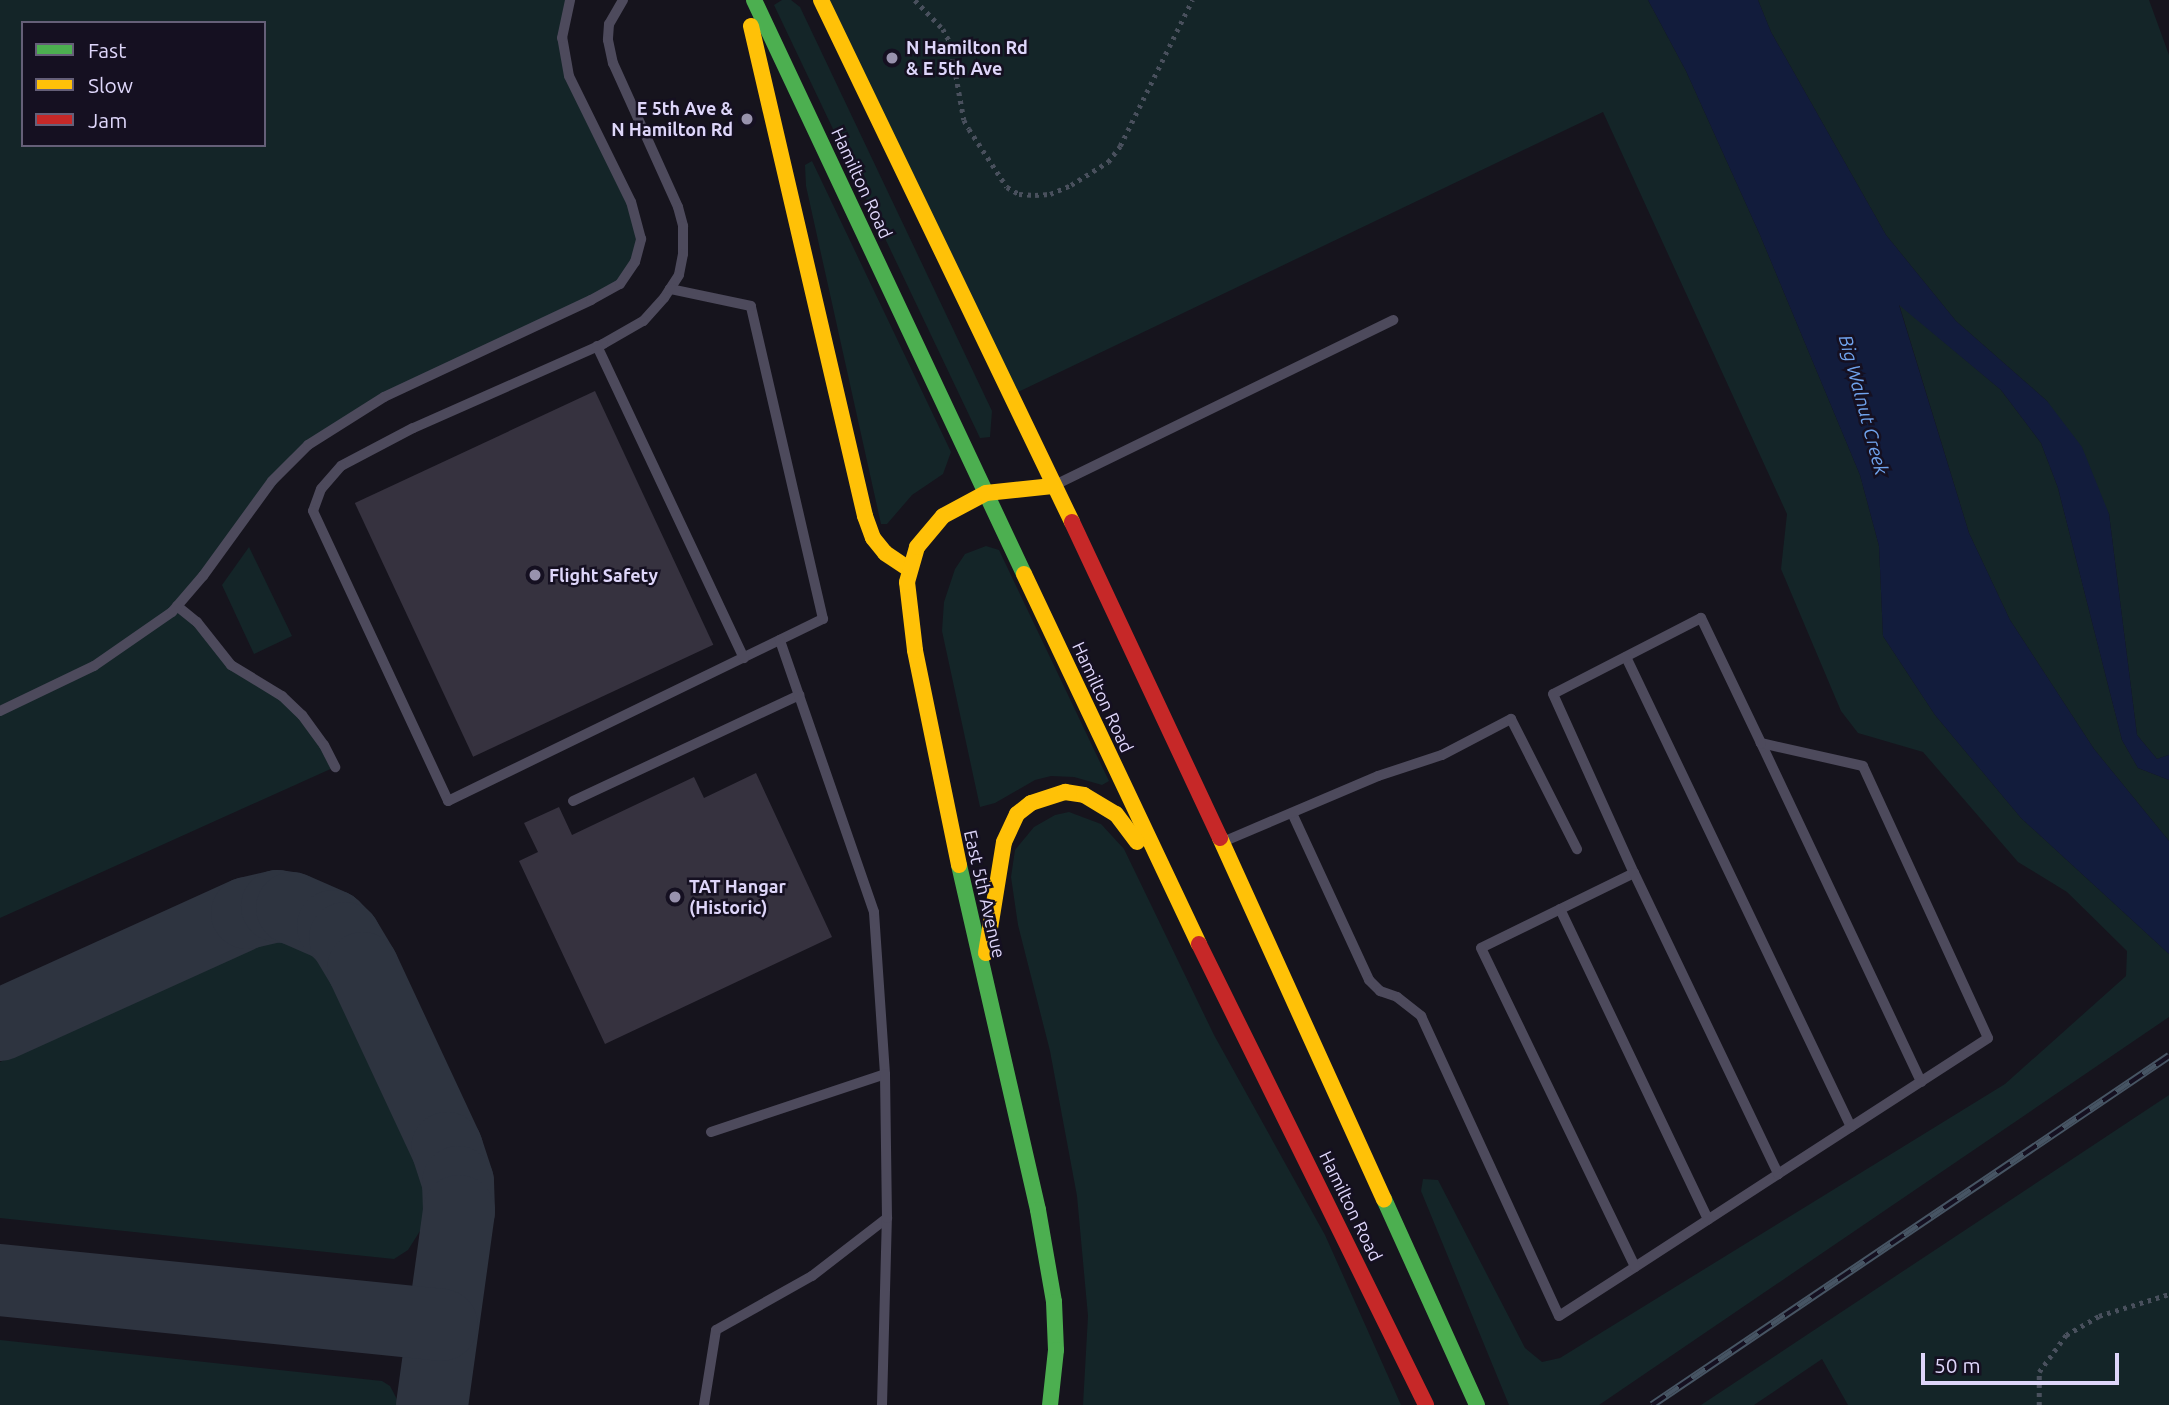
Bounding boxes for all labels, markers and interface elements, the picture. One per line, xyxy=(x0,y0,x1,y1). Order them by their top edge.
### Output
legend xyxy=(21,21,266,147)
place label: N Hamilton Rd & E 5th Ave xyxy=(906,37,1028,80)
text: Fast xyxy=(88,38,126,62)
marker: N Hamilton Rd & E 5th Ave xyxy=(884,50,900,66)
text: Slow xyxy=(88,73,133,97)
place label: E 5th Ave & N Hamilton Rd xyxy=(611,98,733,140)
text: Jam xyxy=(88,108,127,132)
marker: E 5th Ave & N Hamilton Rd xyxy=(739,111,755,127)
street label: Hamilton Road xyxy=(827,124,897,242)
water label: Big Walnut Creek xyxy=(1833,332,1893,478)
place label: Flight Safety xyxy=(549,564,658,586)
marker: Flight Safety xyxy=(527,567,543,583)
street label: Hamilton Road xyxy=(1068,638,1138,756)
street label: East 5th Avenue xyxy=(960,828,1010,960)
place label: TAT Hangar (Historic) xyxy=(689,876,786,918)
marker: TAT Hangar (Historic) xyxy=(667,889,683,905)
street label: Hamilton Road xyxy=(1315,1147,1387,1265)
scale bar xyxy=(1924,1338,2122,1382)
text: 50 m xyxy=(1934,1353,1981,1377)

